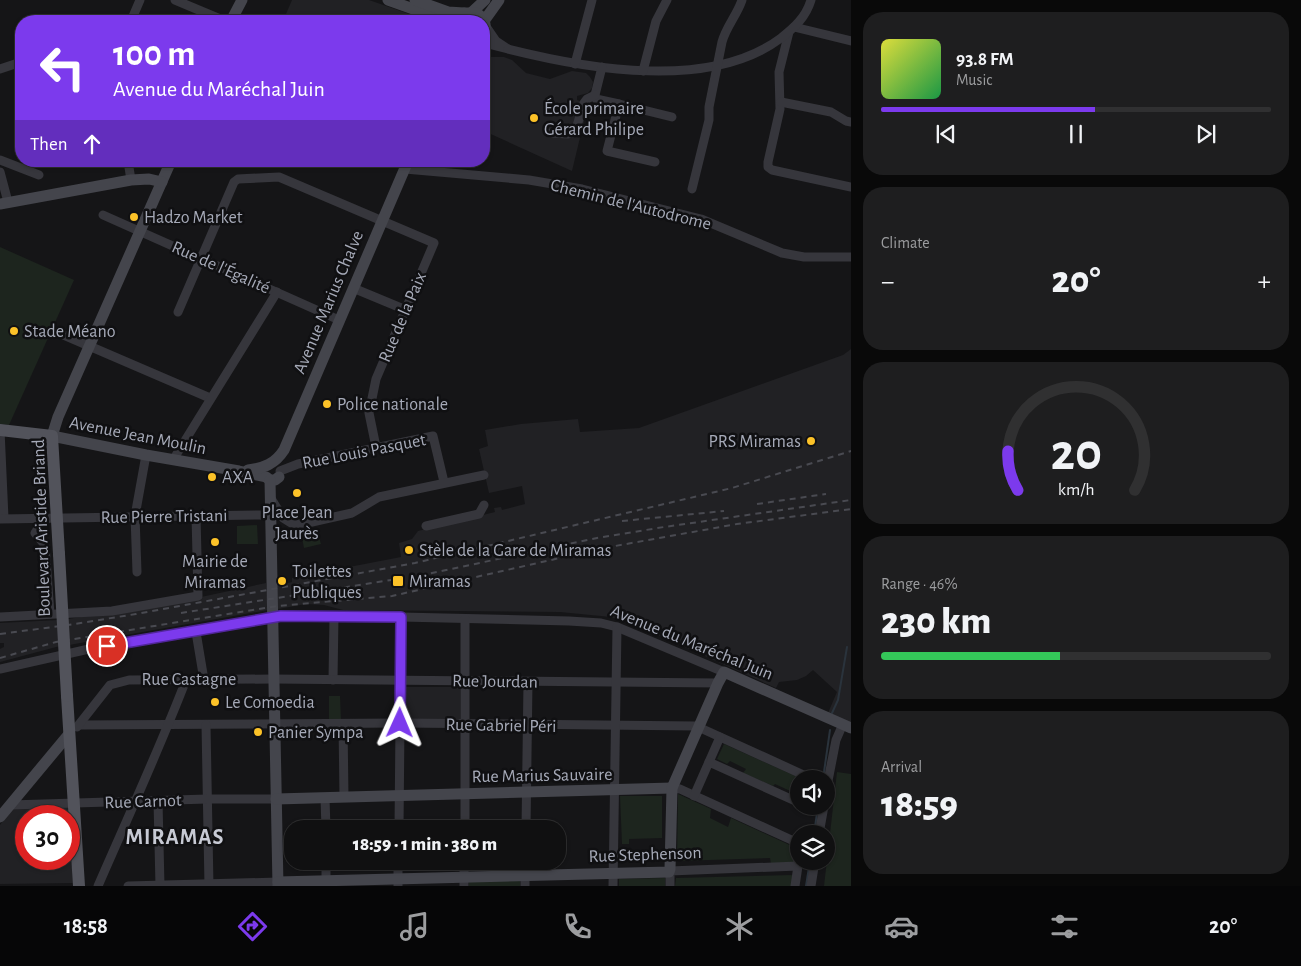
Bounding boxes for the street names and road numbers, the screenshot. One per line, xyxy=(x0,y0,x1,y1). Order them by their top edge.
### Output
street label: Chemin de l'Autodrome xyxy=(549,176,713,234)
street label: Avenue Marius Chalve xyxy=(291,228,367,377)
street label: Rue de l'Égalité xyxy=(169,236,274,298)
street label: Rue de la Paix xyxy=(376,270,430,365)
street label: Avenue Jean Moulin xyxy=(68,414,208,458)
street label: Rue Louis Pasquet xyxy=(301,431,428,473)
street label: Boulevard Aristide Briand xyxy=(30,439,54,617)
street label: Rue Pierre Tristani xyxy=(100,507,228,527)
street label: Avenue du Maréchal Juin xyxy=(608,602,775,684)
street label: Rue Castagne xyxy=(142,671,236,689)
street label: Rue Jourdan xyxy=(452,672,538,692)
street label: Rue Gabriel Péri xyxy=(445,716,557,736)
street label: Rue Marius Sauvaire xyxy=(472,766,613,786)
street label: Rue Carnot xyxy=(104,792,182,812)
street label: Rue Stephenson xyxy=(588,844,702,866)

